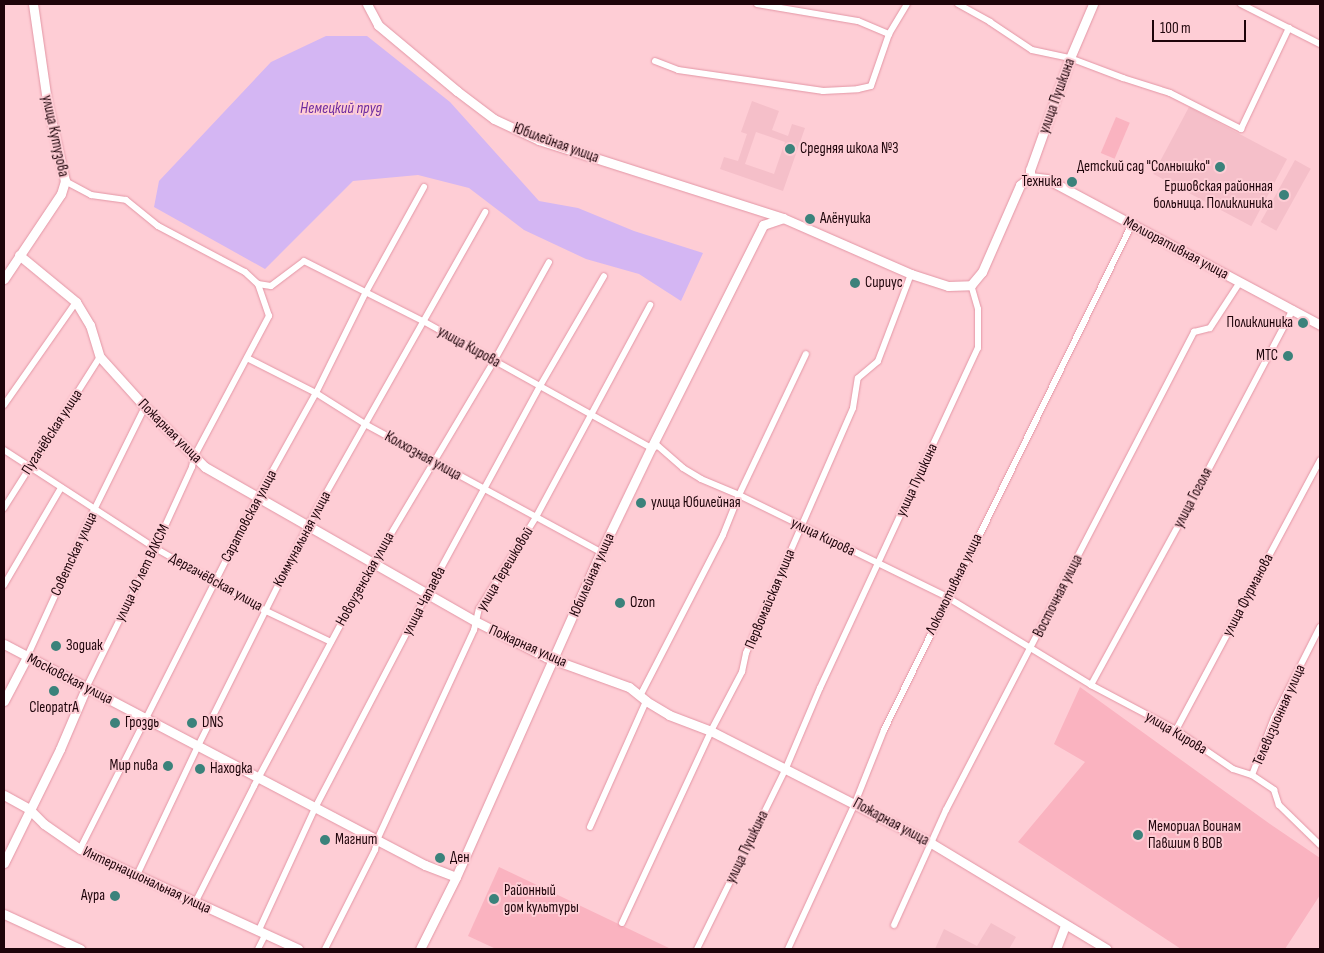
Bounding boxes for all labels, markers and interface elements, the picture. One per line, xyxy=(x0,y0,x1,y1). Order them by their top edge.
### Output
scale bar xyxy=(1154,10,1248,42)
text: 100 m xyxy=(1160,19,1191,38)
street label: улица Пушкина xyxy=(1035,56,1079,136)
street label: улица Кутузова xyxy=(38,94,72,178)
water label: Немецкий пруд xyxy=(300,99,382,119)
street label: Юбилейная улица xyxy=(511,119,601,167)
place label: Средняя школа №3 xyxy=(800,140,899,158)
marker: Средняя школа №3 xyxy=(784,143,796,155)
place label: Детский сад "Солнышко" xyxy=(1077,158,1210,176)
marker: Детский сад "Солнышко" xyxy=(1214,161,1226,173)
place label: Техника xyxy=(1021,173,1062,191)
marker: Техника xyxy=(1066,176,1078,188)
place label: Ершовская районная больница. Поликлиника xyxy=(1153,177,1273,212)
marker: Ершовская районная больница. Поликлиника xyxy=(1277,188,1291,202)
place label: Алёнушка xyxy=(820,210,871,228)
marker: Алёнушка xyxy=(804,213,816,225)
street label: Мелиоративная улица xyxy=(1120,213,1232,283)
place label: Сириус xyxy=(865,274,903,292)
marker: Сириус xyxy=(849,277,861,289)
place label: Поликлиника xyxy=(1227,314,1293,332)
marker: Поликлиника xyxy=(1297,317,1309,329)
street label: улица Кирова xyxy=(434,322,504,372)
place label: МТС xyxy=(1256,347,1278,365)
marker: МТС xyxy=(1282,350,1294,362)
street label: Пугачёвская улица xyxy=(18,386,86,478)
street label: Пожарная улица xyxy=(134,395,206,467)
street label: Колхозная улица xyxy=(382,428,464,484)
street label: улица Пушкина xyxy=(892,441,942,519)
street label: улица Гоголя xyxy=(1170,465,1216,531)
street label: Саратовская улица xyxy=(217,467,281,565)
street label: Коммунальная улица xyxy=(269,488,335,590)
place label: улица Юбилейная xyxy=(651,494,741,512)
marker: улица Юбилейная xyxy=(635,497,647,509)
street label: Советская улица xyxy=(47,509,101,599)
street label: улица Кирова xyxy=(788,514,858,560)
street label: улица 40 лет ВЛКСМ xyxy=(111,521,173,625)
street label: улица Терешковой xyxy=(473,524,537,614)
street label: Новоузенская улица xyxy=(332,529,398,629)
street label: Юбилейная улица xyxy=(566,530,618,620)
street label: Локомотивная улица xyxy=(922,531,986,637)
street label: Первомайская улица xyxy=(741,546,799,652)
street label: Дергачёвская улица xyxy=(166,549,266,615)
street label: улица Фурманова xyxy=(1219,551,1277,639)
street label: Восточная улица xyxy=(1029,552,1087,640)
street label: улица Чапаева xyxy=(398,564,450,638)
place label: Ozon xyxy=(630,594,655,612)
marker: Ozon xyxy=(614,597,626,609)
street label: Пожарная улица xyxy=(486,621,570,671)
place label: Зодиак xyxy=(66,637,103,655)
marker: Зодиак xyxy=(50,640,62,652)
street label: Московская улица xyxy=(24,650,116,708)
street label: Телевизионная улица xyxy=(1249,662,1309,768)
marker: CleopatrA xyxy=(48,685,60,697)
place label: CleopatrA xyxy=(29,699,79,717)
street label: улица Кирова xyxy=(1142,707,1210,759)
place label: Гроздь xyxy=(125,714,159,732)
place label: DNS xyxy=(202,714,223,732)
marker: Гроздь xyxy=(109,717,121,729)
marker: DNS xyxy=(186,717,198,729)
place label: Мир пива xyxy=(110,757,158,775)
marker: Мир пива xyxy=(162,760,174,772)
place label: Находка xyxy=(210,760,253,778)
marker: Находка xyxy=(194,763,206,775)
street label: Пожарная улица xyxy=(850,794,932,850)
street label: улица Пушкина xyxy=(722,808,772,886)
place label: Мемориал Воинам Павшим в ВОВ xyxy=(1148,817,1241,852)
marker: Мемориал Воинам Павшим в ВОВ xyxy=(1132,829,1144,841)
place label: Магнит xyxy=(335,831,377,849)
marker: Магнит xyxy=(319,834,331,846)
street label: Интернациональная улица xyxy=(80,842,214,918)
place label: Ден xyxy=(450,849,470,867)
marker: Ден xyxy=(434,852,446,864)
place label: Районный дом культуры xyxy=(504,881,579,916)
place label: Аура xyxy=(81,887,105,905)
marker: Аура xyxy=(109,890,121,902)
marker: Районный дом культуры xyxy=(488,893,500,905)

